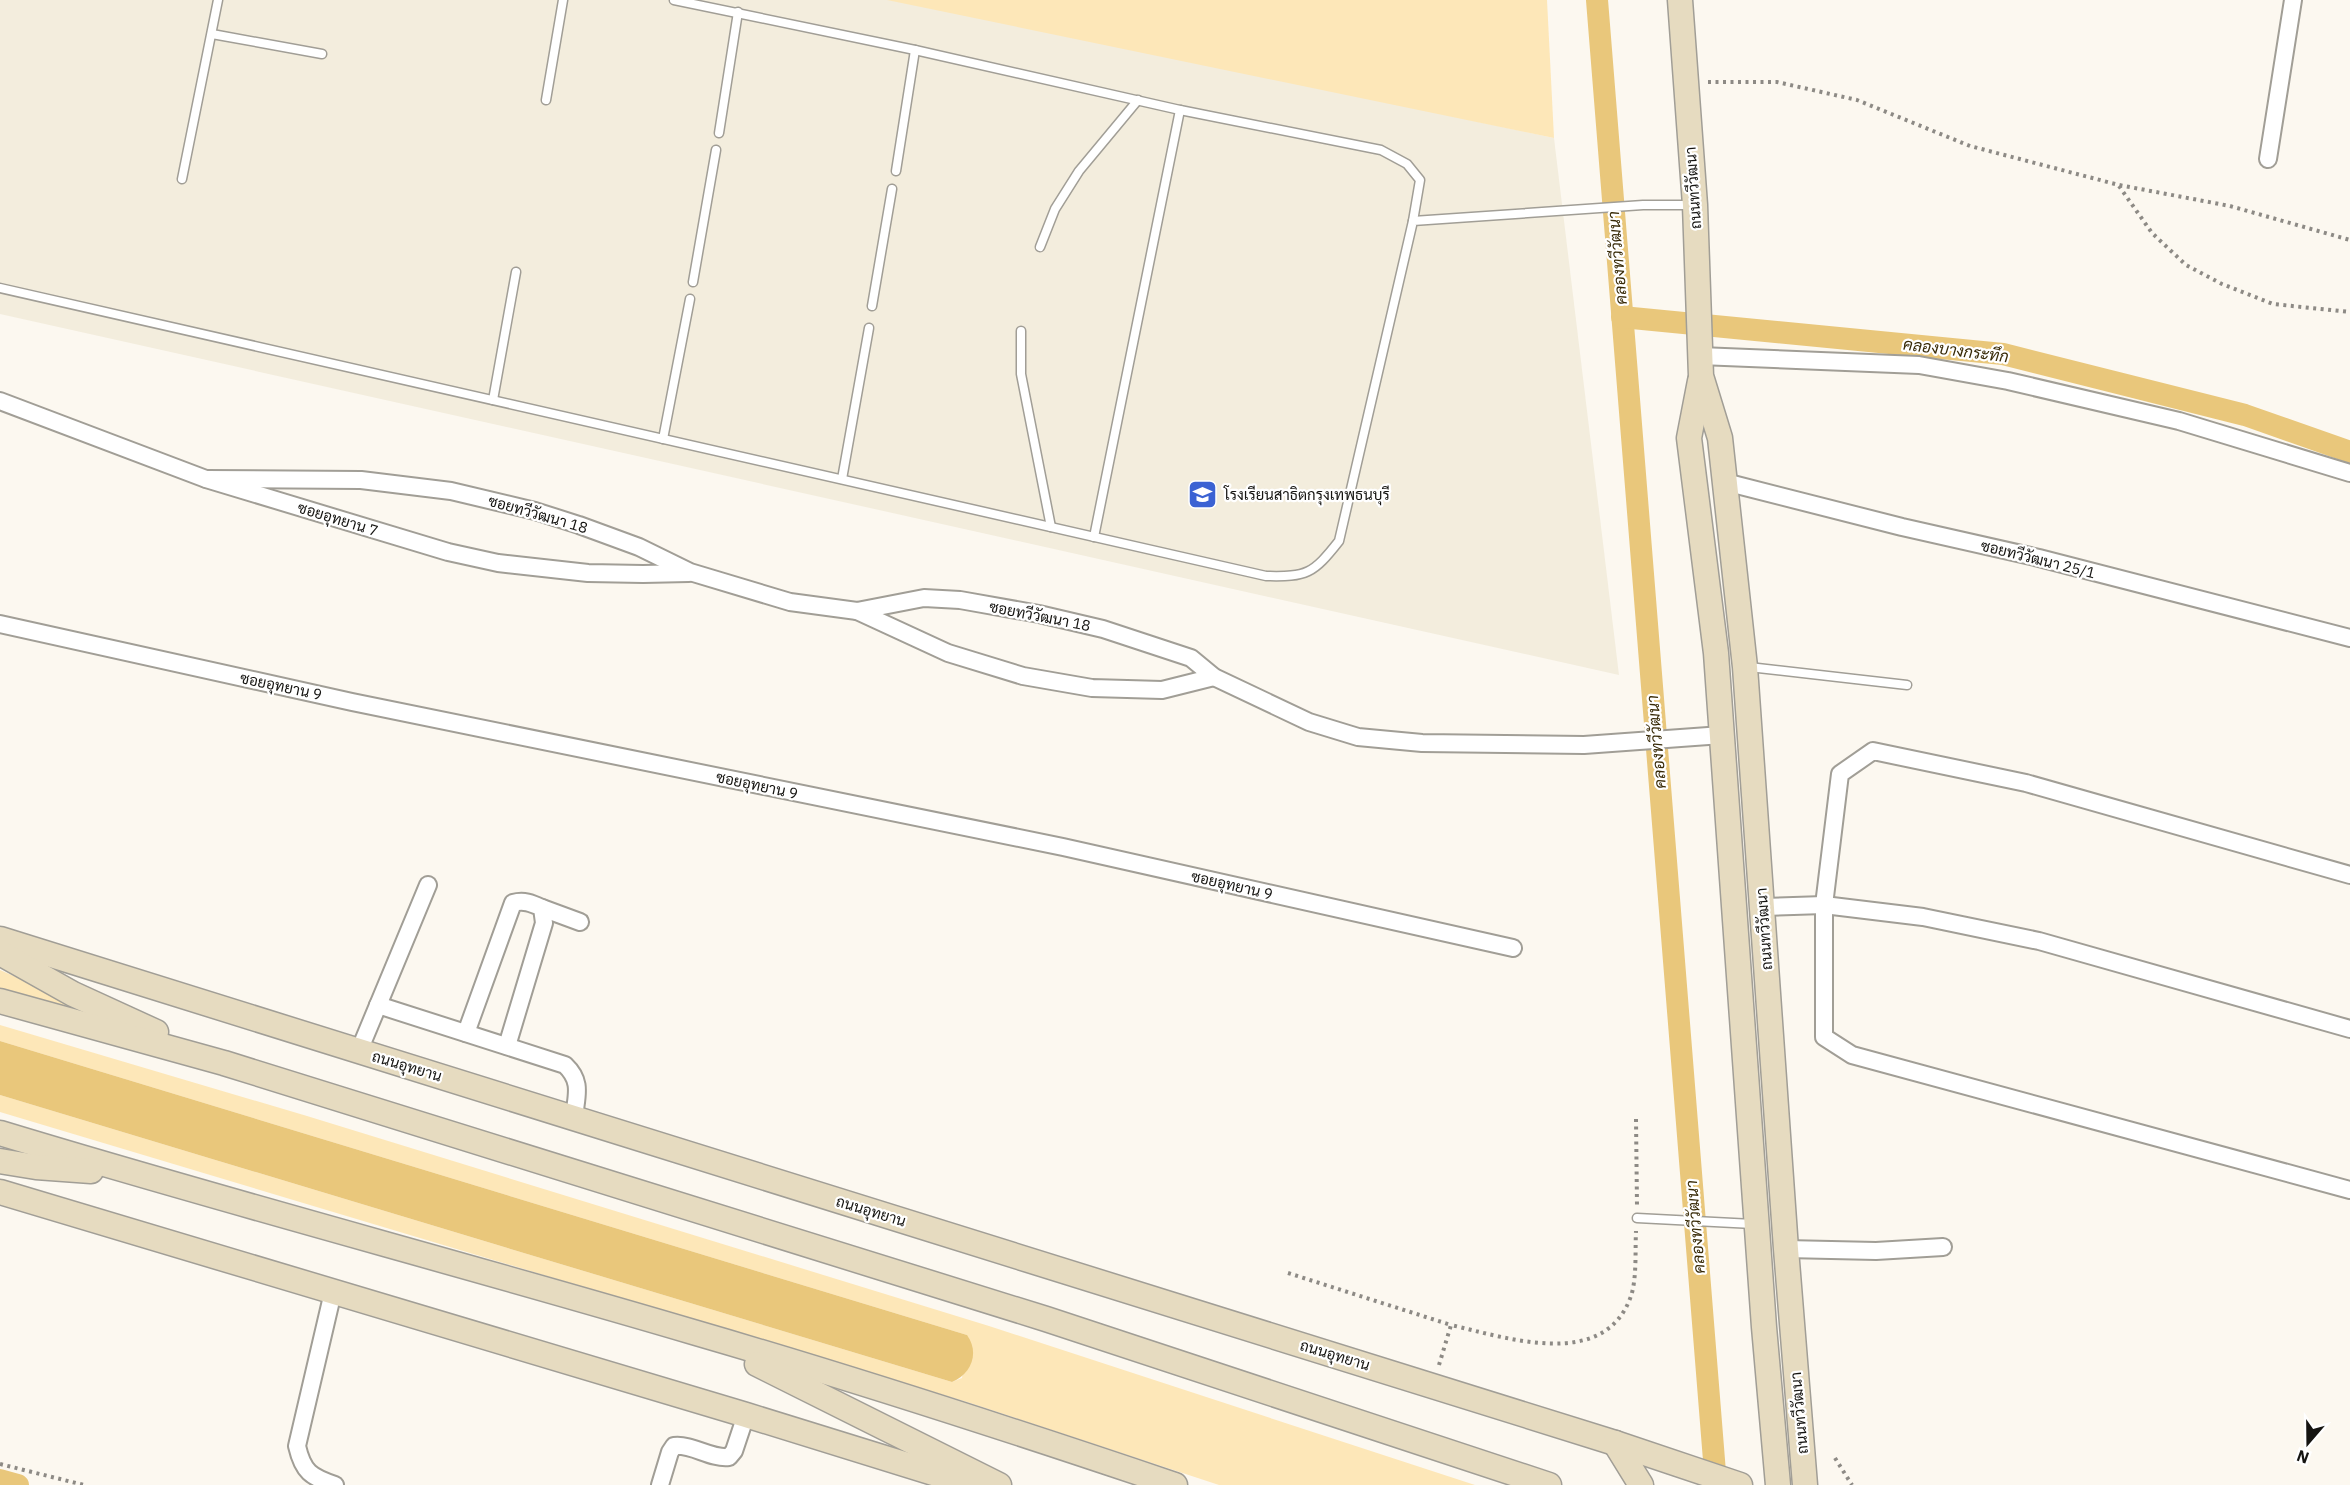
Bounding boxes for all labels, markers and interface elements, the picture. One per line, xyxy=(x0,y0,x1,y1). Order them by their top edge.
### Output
street label: ถนนทวีวัฒนา xyxy=(1681,146,1705,230)
water label: คลองทวีวัฒนา xyxy=(1602,210,1631,306)
water label: คลองบางกระทึก xyxy=(1902,334,2010,366)
school or university icon: โรงเรียนสาธิตกรุงเทพธนบุรี xyxy=(1187,478,1219,510)
place label: โรงเรียนสาธิตกรุงเทพธนบุรี xyxy=(1223,485,1390,506)
street label: ซอยทวีวัฒนา 18 xyxy=(486,491,590,537)
street label: ซอยอุทยาน 7 xyxy=(295,498,381,542)
street label: ซอยทวีวัฒนา 25/1 xyxy=(1979,536,2097,582)
street label: ซอยทวีวัฒนา 18 xyxy=(988,597,1092,635)
street label: ซอยอุทยาน 9 xyxy=(238,668,324,706)
water label: คลองทวีวัฒนา xyxy=(1641,694,1670,790)
street label: ซอยอุทยาน 9 xyxy=(714,767,800,805)
street label: ซอยอุทยาน 9 xyxy=(1189,866,1275,906)
street label: ถนนทวีวัฒนา xyxy=(1752,887,1776,971)
street label: ถนนอุทยาน xyxy=(369,1046,444,1088)
water label: คลองทวีวัฒนา xyxy=(1680,1179,1709,1275)
street label: ถนนอุทยาน xyxy=(833,1191,908,1233)
street label: ถนนอุทยาน xyxy=(1297,1335,1372,1377)
street label: ถนนทวีวัฒนา xyxy=(1786,1371,1812,1455)
north arrow xyxy=(2278,1413,2338,1473)
text: N xyxy=(2294,1446,2312,1468)

